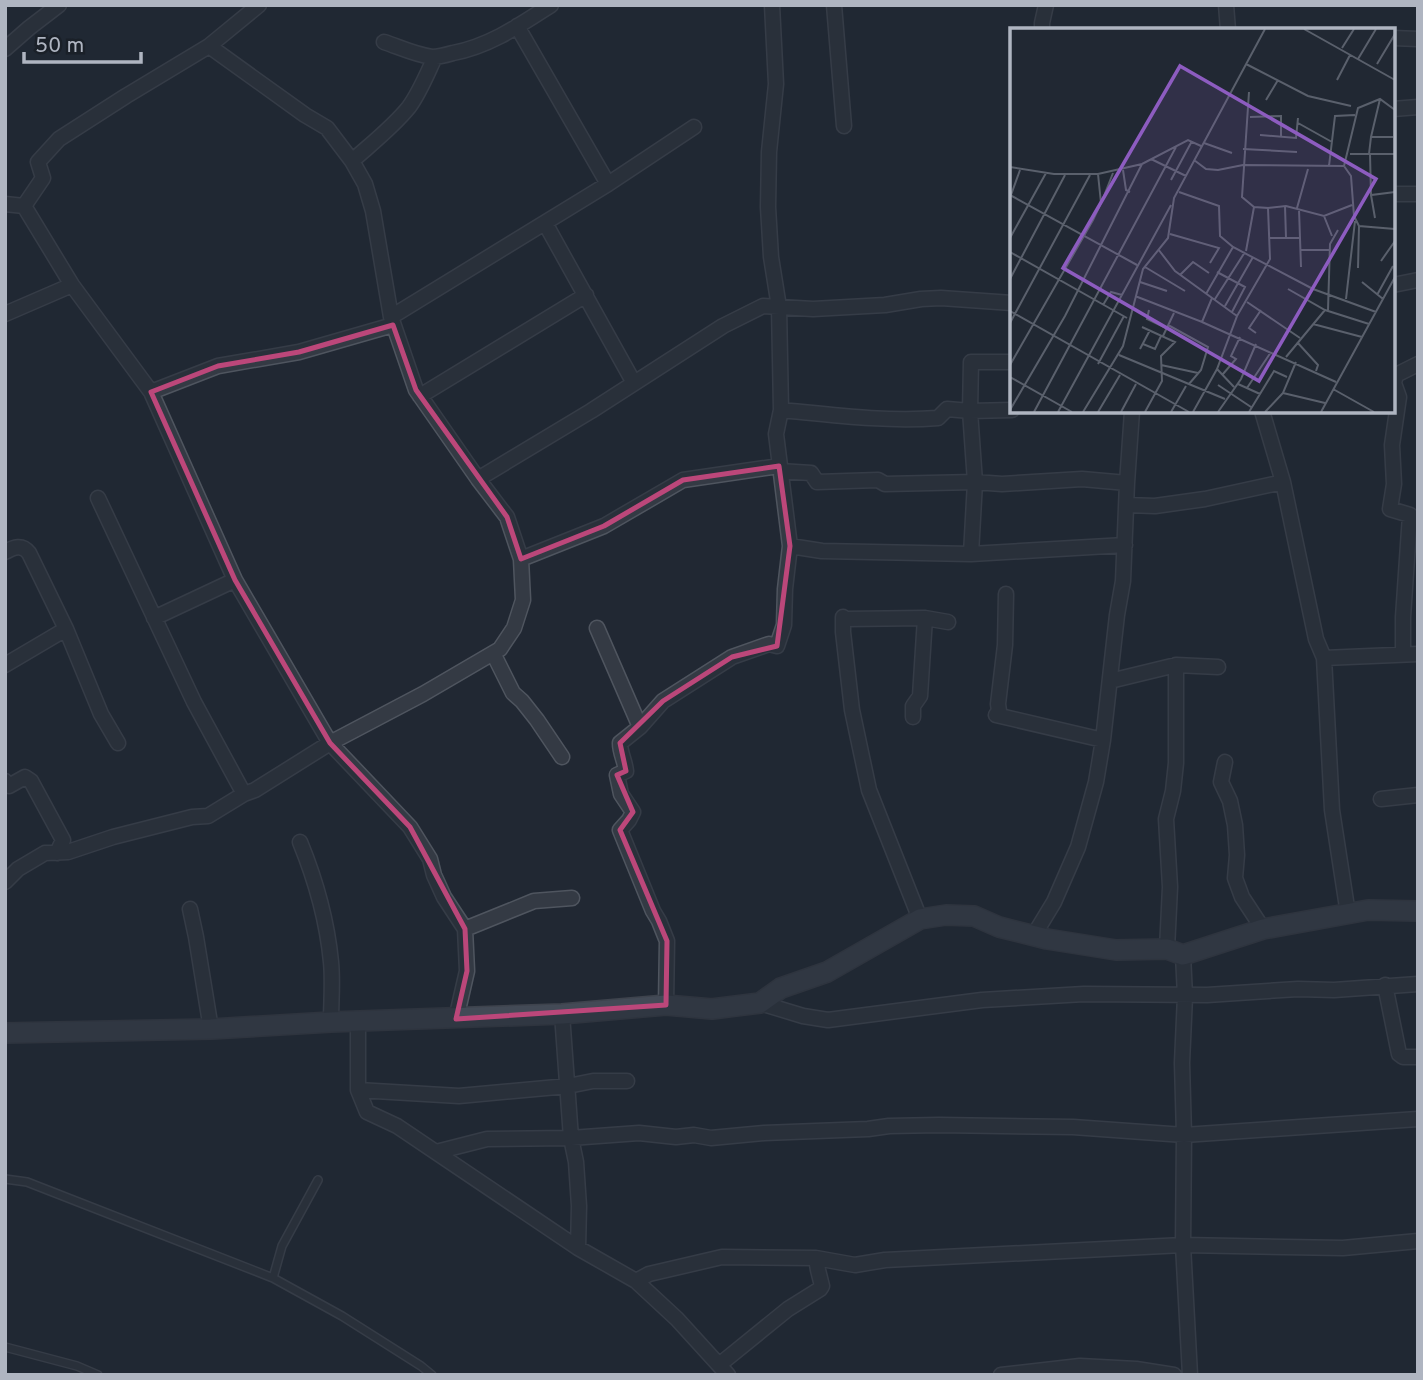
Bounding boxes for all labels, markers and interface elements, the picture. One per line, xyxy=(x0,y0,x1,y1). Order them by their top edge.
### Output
scale bar xyxy=(24,21,142,65)
inset map xyxy=(1010,28,1395,413)
text: 50 m xyxy=(35,33,84,60)

